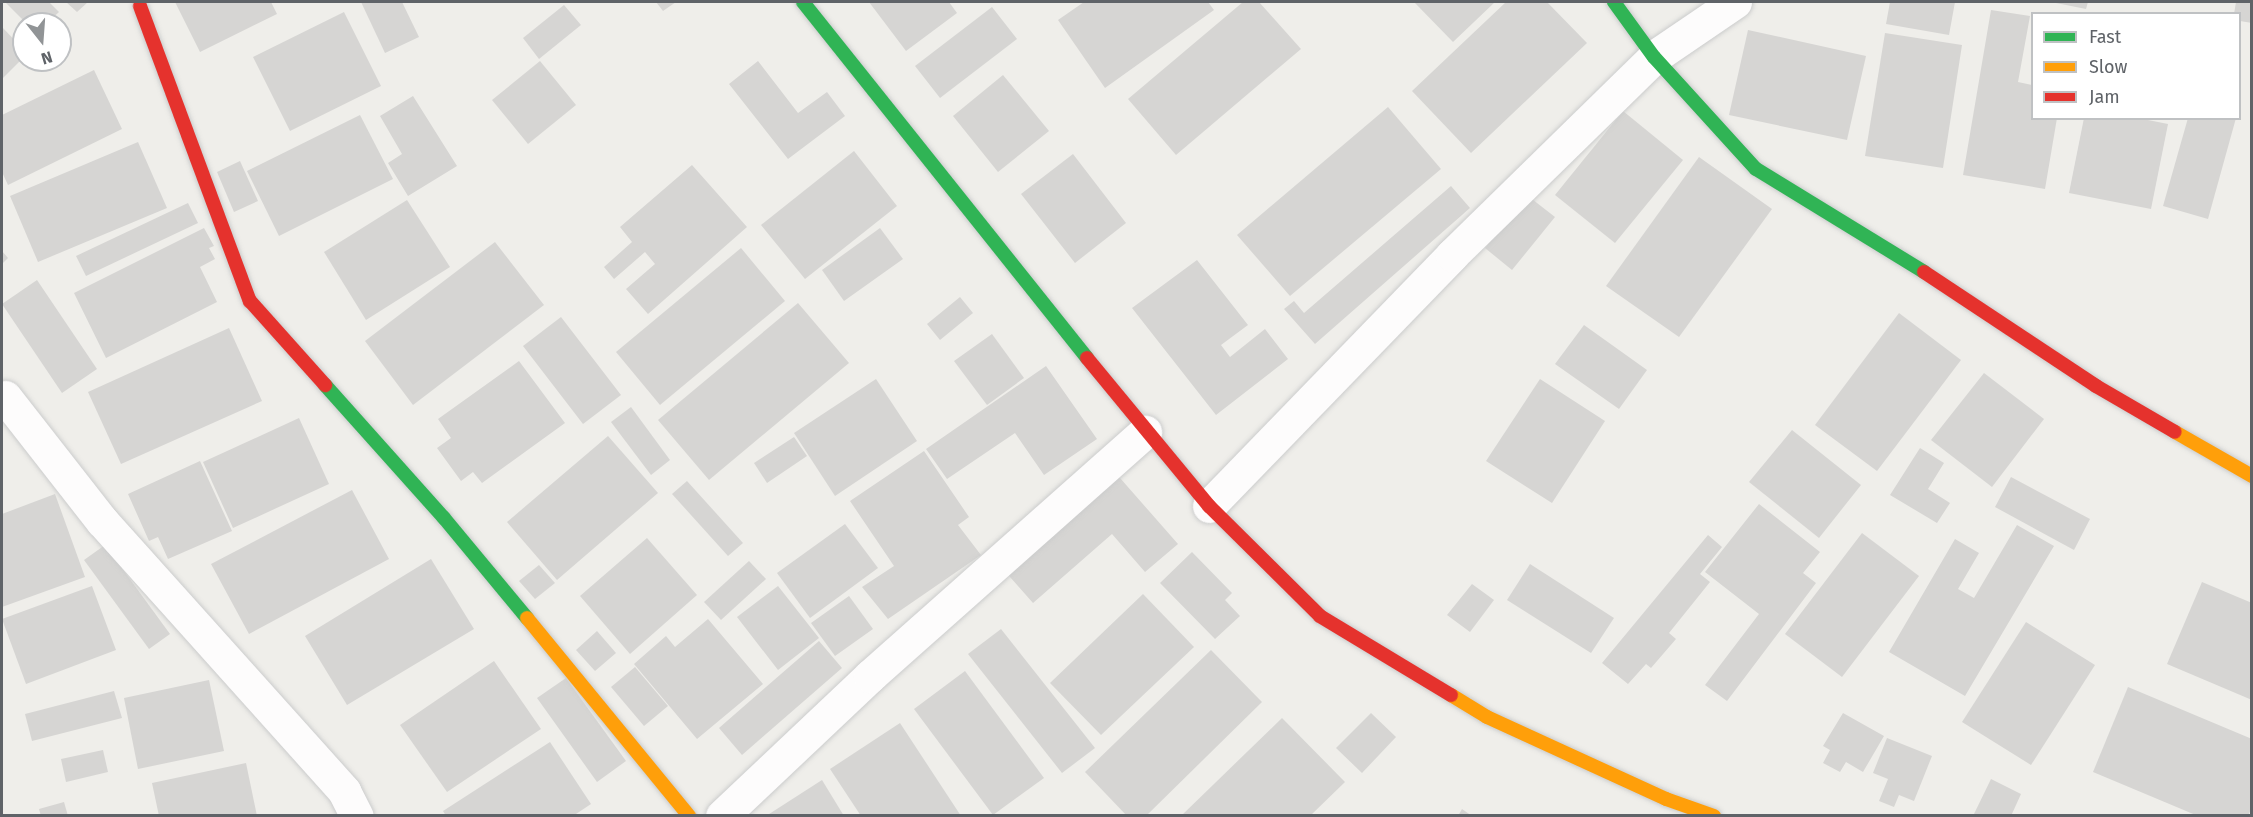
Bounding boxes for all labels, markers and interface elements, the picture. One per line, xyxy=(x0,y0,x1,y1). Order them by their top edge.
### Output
north arrow xyxy=(12,12,72,72)
legend xyxy=(2031,12,2241,120)
text: Fast xyxy=(2089,26,2121,48)
text: N xyxy=(39,47,55,68)
text: Slow xyxy=(2089,56,2127,78)
text: Jam xyxy=(2089,86,2120,108)

